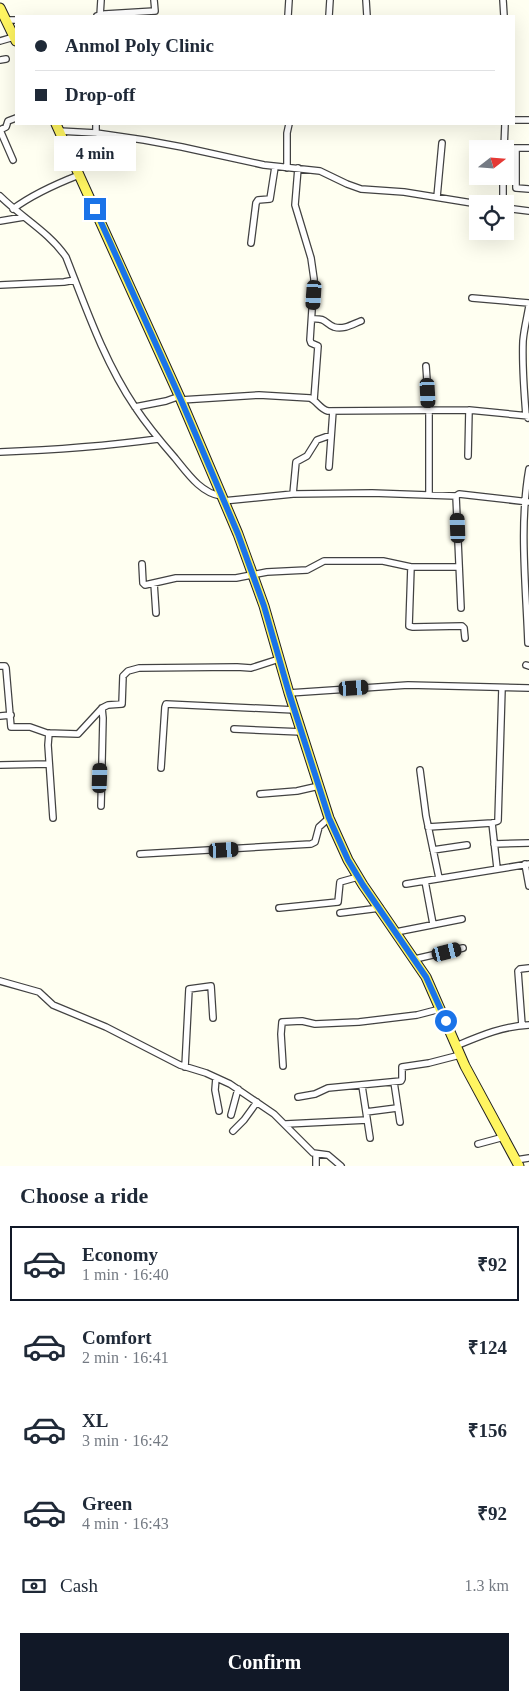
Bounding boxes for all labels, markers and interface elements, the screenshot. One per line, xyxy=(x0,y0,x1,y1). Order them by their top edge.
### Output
text: Anmol Poly Clinic xyxy=(65,35,214,56)
text: Drop-off xyxy=(65,84,135,105)
callout: 4 min xyxy=(54,136,136,172)
north arrow xyxy=(469,140,514,185)
map controls xyxy=(469,140,514,240)
text: 4 min xyxy=(76,145,114,162)
button: locate xyxy=(469,195,514,240)
route end xyxy=(84,198,106,220)
car xyxy=(305,280,322,310)
car xyxy=(419,378,436,408)
car xyxy=(449,513,466,543)
car xyxy=(338,679,369,697)
car xyxy=(91,763,108,793)
car xyxy=(208,842,239,858)
car xyxy=(430,941,463,963)
route start xyxy=(435,1010,457,1032)
text: Choose a ride xyxy=(20,1183,148,1208)
icon: car xyxy=(22,1241,67,1286)
text: Economy xyxy=(82,1244,158,1265)
text: ₹92 xyxy=(477,1254,507,1275)
text: 1 min · 16:40 xyxy=(82,1266,169,1283)
icon: car xyxy=(22,1324,67,1369)
text: Comfort xyxy=(82,1327,152,1348)
text: ₹124 xyxy=(468,1337,507,1358)
text: 2 min · 16:41 xyxy=(82,1349,169,1366)
icon: car xyxy=(22,1407,67,1452)
text: XL xyxy=(82,1410,108,1431)
text: ₹156 xyxy=(468,1420,507,1441)
text: 3 min · 16:42 xyxy=(82,1432,169,1449)
icon: car xyxy=(22,1490,67,1535)
text: Green xyxy=(82,1493,132,1514)
text: ₹92 xyxy=(477,1503,507,1524)
text: 4 min · 16:43 xyxy=(82,1515,169,1532)
icon: cash xyxy=(20,1572,48,1600)
text: Cash xyxy=(60,1575,98,1596)
text: 1.3 km xyxy=(465,1577,509,1594)
button: Confirm xyxy=(20,1633,509,1691)

